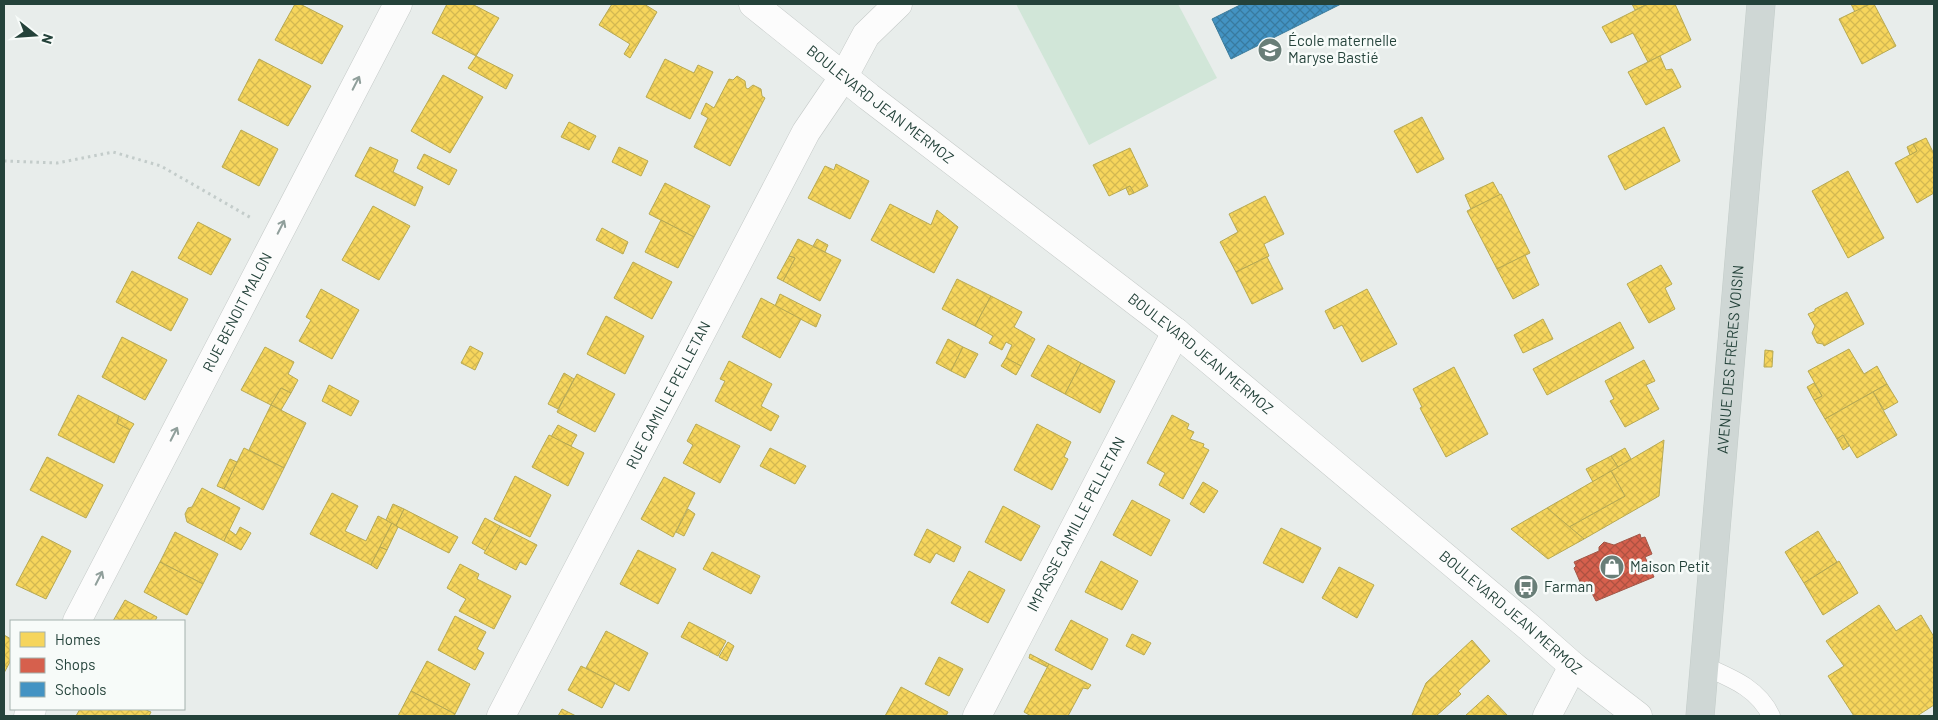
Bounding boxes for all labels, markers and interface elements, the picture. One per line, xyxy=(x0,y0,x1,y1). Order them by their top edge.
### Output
north arrow xyxy=(10,10,60,60)
place label: École maternelle Maryse Bastié xyxy=(1288,31,1397,66)
text: N xyxy=(38,32,57,46)
school or university icon: École maternelle Maryse Bastié xyxy=(1257,37,1283,63)
street label: BOULEVARD JEAN MERMOZ xyxy=(804,41,958,167)
one-way arrow xyxy=(352,76,361,91)
one-way arrow xyxy=(277,221,287,235)
street label: RUE BENOIT MALON xyxy=(198,249,275,375)
street label: AVENUE DES FRÈRES VOISIN xyxy=(1713,264,1747,454)
street label: BOULEVARD JEAN MERMOZ xyxy=(1125,289,1277,417)
street label: RUE CAMILLE PELLETAN xyxy=(622,318,714,472)
one-way arrow xyxy=(170,427,179,442)
street label: IMPASSE CAMILLE PELLETAN xyxy=(1023,433,1128,614)
street label: BOULEVARD JEAN MERMOZ xyxy=(1436,546,1586,678)
shop icon: Maison Petit xyxy=(1599,554,1625,580)
place label: Maison Petit xyxy=(1630,557,1710,575)
one-way arrow xyxy=(95,571,105,586)
bus stop icon: Farman xyxy=(1513,574,1539,600)
place label: Farman xyxy=(1544,577,1593,595)
legend xyxy=(10,620,185,710)
text: Homes xyxy=(55,630,100,648)
text: Shops xyxy=(55,655,95,673)
text: Schools xyxy=(55,680,107,698)

